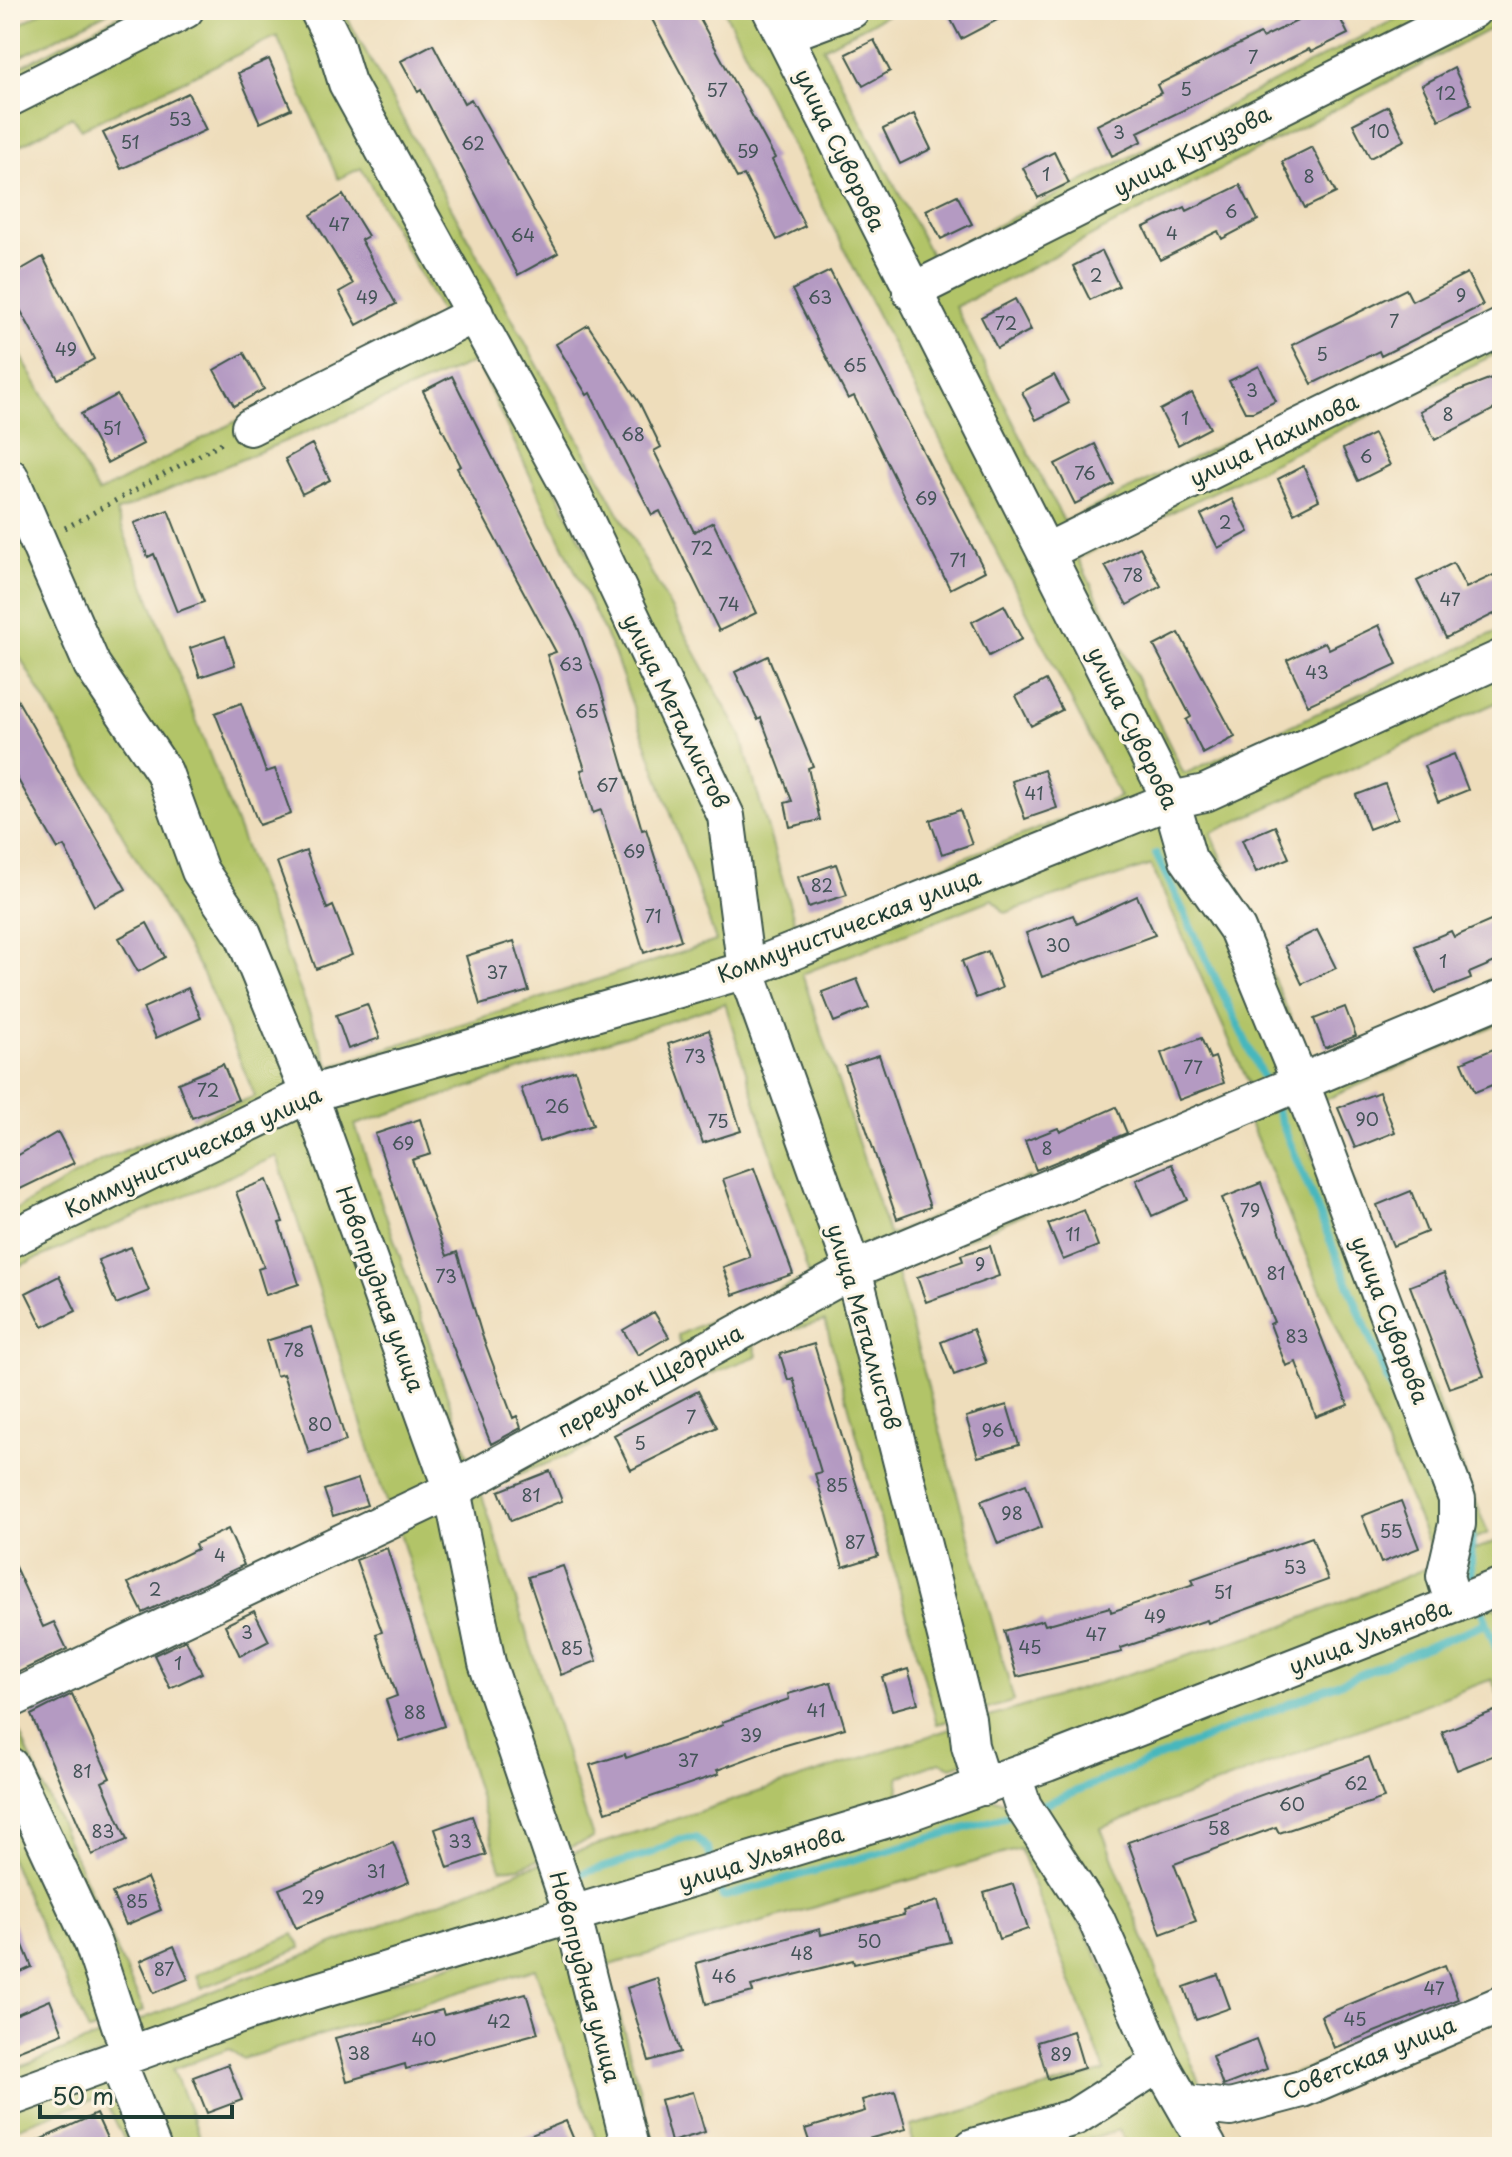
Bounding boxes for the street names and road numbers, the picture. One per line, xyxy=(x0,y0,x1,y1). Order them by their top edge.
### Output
street label: улица Суворова xyxy=(788,62,895,237)
street label: улица Кутузова xyxy=(1107,96,1276,204)
street label: улица Нахимова xyxy=(1183,383,1364,494)
street label: улица Металлистов xyxy=(616,607,739,813)
street label: улица Суворова xyxy=(1081,640,1188,815)
street label: Коммунистическая улица xyxy=(712,859,985,990)
street label: Коммунистическая улица xyxy=(59,1076,326,1225)
street label: Новопрудная улица xyxy=(329,1181,434,1397)
street label: улица Металлистов xyxy=(820,1220,911,1433)
street label: улица Суворова xyxy=(1344,1231,1439,1409)
street label: переулок Щедрина xyxy=(550,1315,748,1445)
street label: улица Ульянова xyxy=(1284,1589,1456,1682)
street label: улица Ульянова xyxy=(674,1816,848,1897)
street label: Новопрудная улица xyxy=(542,1867,631,2086)
street label: Советская улица xyxy=(1277,2007,1460,2106)

